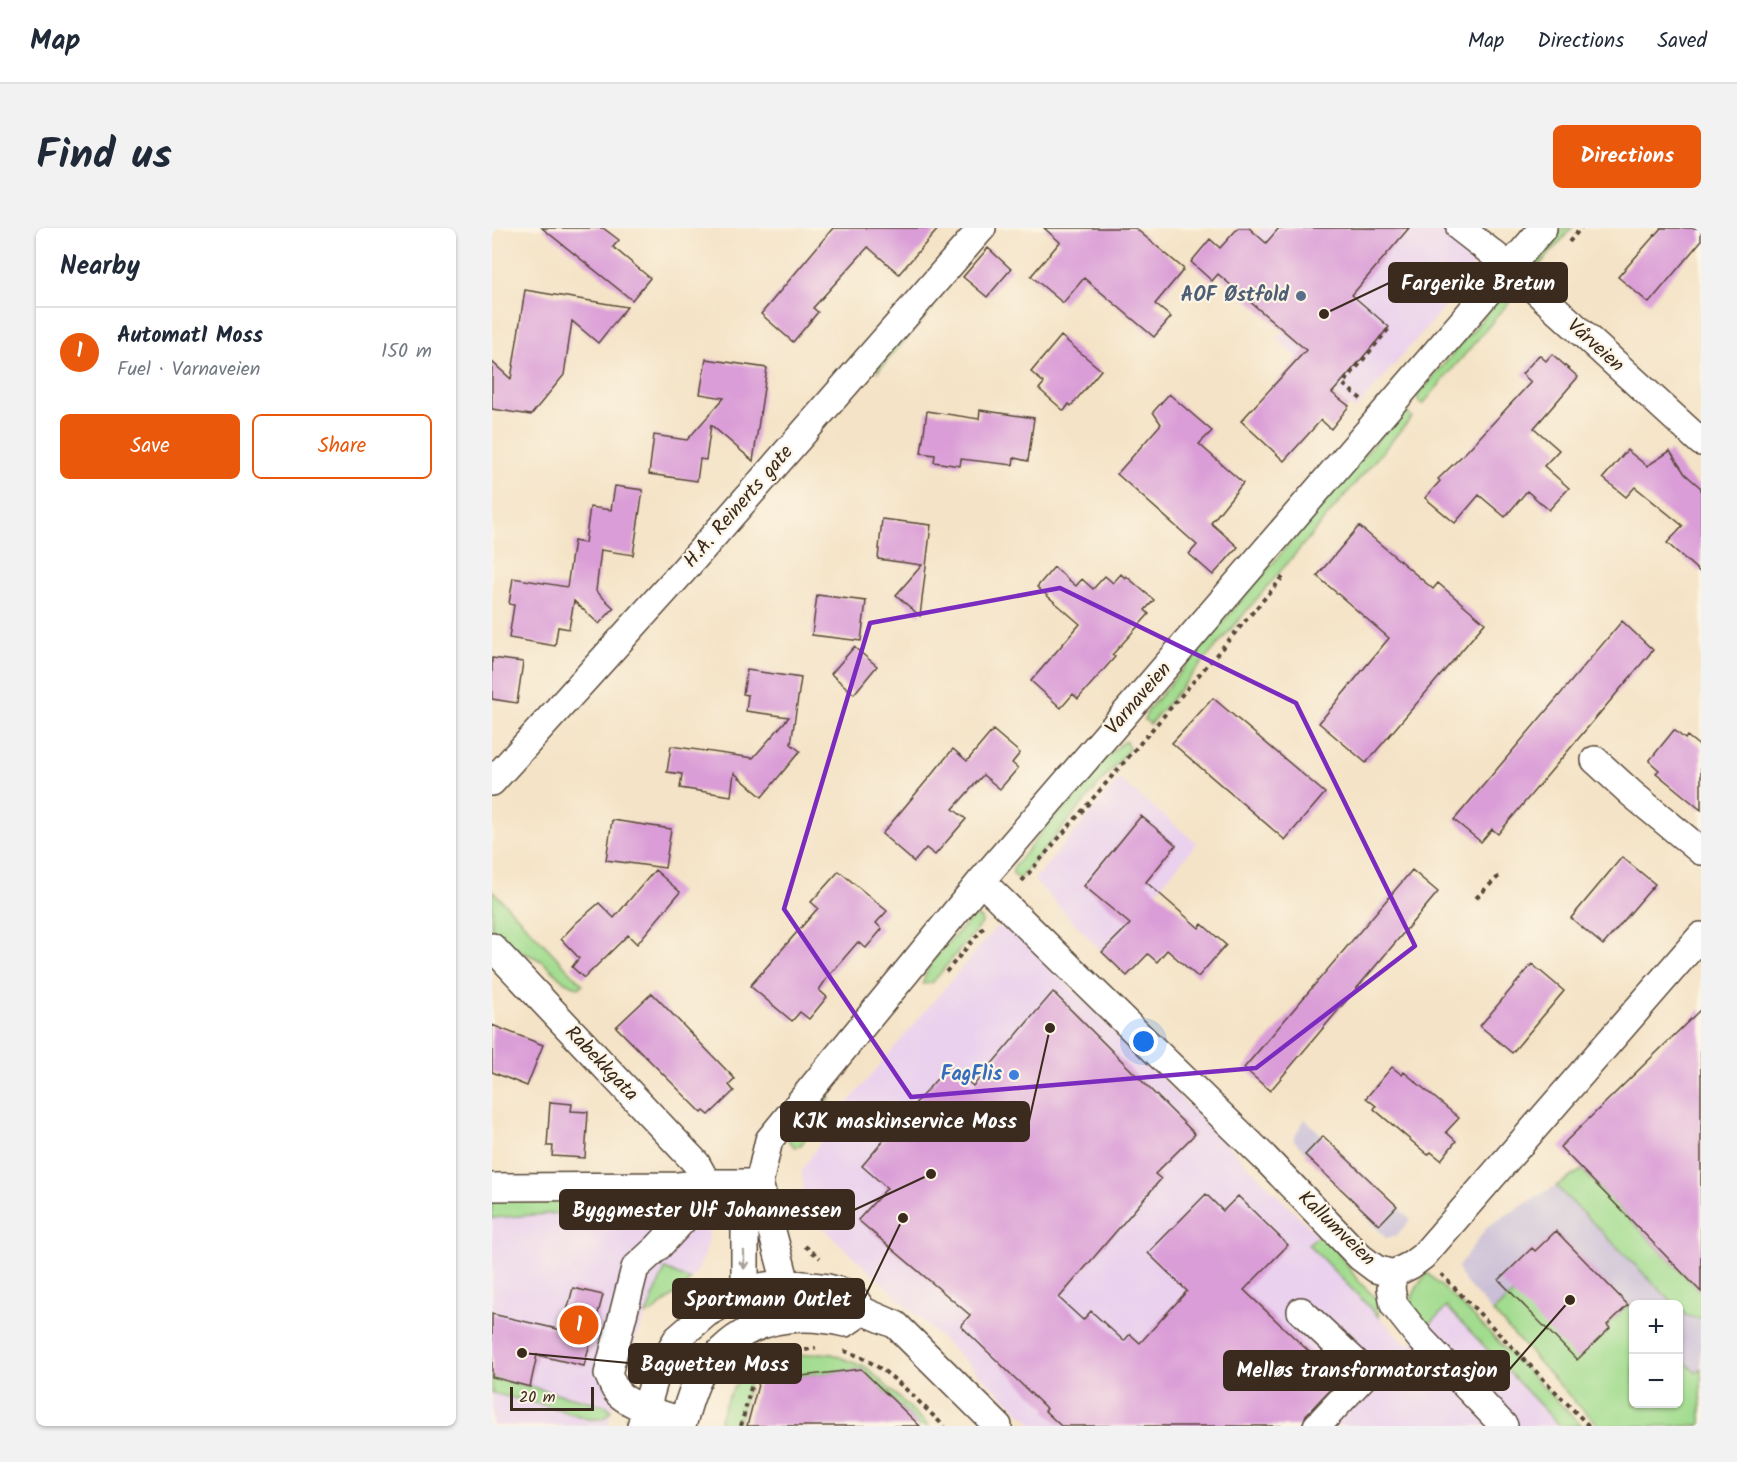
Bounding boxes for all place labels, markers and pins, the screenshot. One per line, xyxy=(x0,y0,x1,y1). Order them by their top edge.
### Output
callout: Fargerike Bretun xyxy=(1389,263,1567,302)
place label: AOF Østfold xyxy=(1181,280,1290,312)
marker: AOF Østfold xyxy=(1294,289,1308,303)
place label: FagFlis xyxy=(941,1059,1003,1091)
marker: FagFlis xyxy=(1007,1068,1021,1082)
callout: KJK maskinservice Moss xyxy=(781,1102,1029,1141)
callout: Byggmester Ulf Johannessen xyxy=(560,1190,854,1229)
callout: Sportmann Outlet xyxy=(673,1279,864,1318)
pin: 1 xyxy=(560,1302,598,1348)
callout: Baguetten Moss xyxy=(629,1344,801,1383)
callout: Melløs transformatorstasjon xyxy=(1224,1351,1509,1390)

